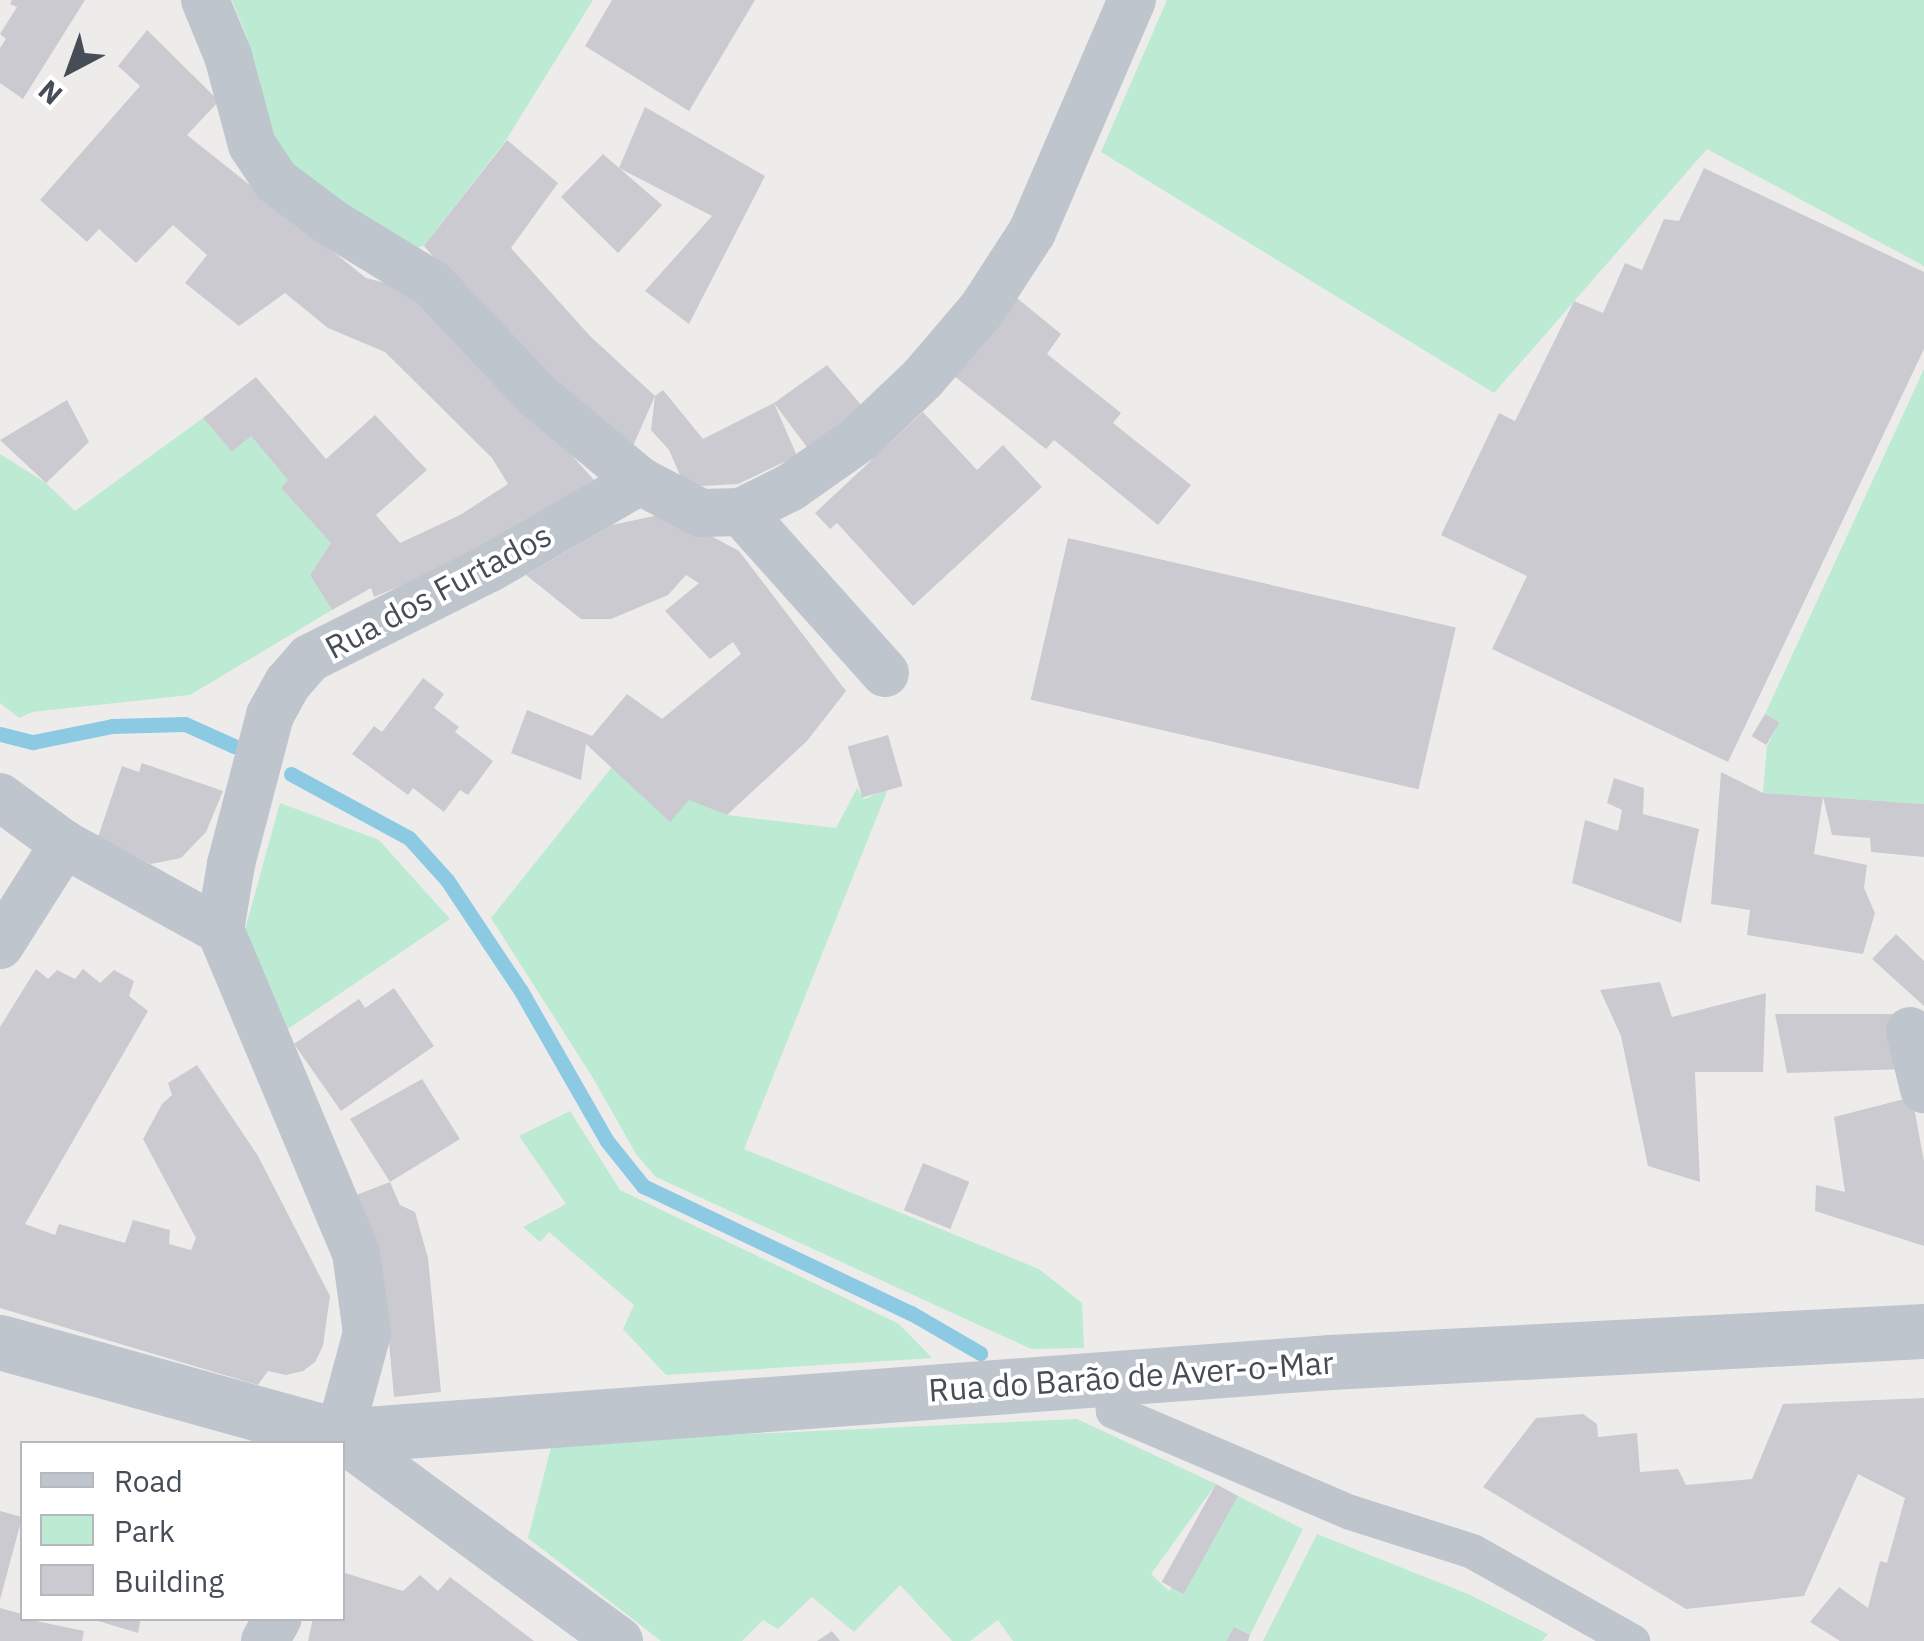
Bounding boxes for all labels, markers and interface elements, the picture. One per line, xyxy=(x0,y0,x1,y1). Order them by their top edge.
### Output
north arrow xyxy=(20,20,120,120)
text: N xyxy=(30,72,70,114)
street label: Rua dos Furtados xyxy=(318,515,558,667)
street label: Rua do Barão de Aver-o-Mar xyxy=(927,1343,1335,1409)
legend xyxy=(20,1441,345,1621)
text: Road xyxy=(114,1461,183,1500)
text: Park xyxy=(114,1511,175,1550)
text: Building xyxy=(114,1561,224,1600)

